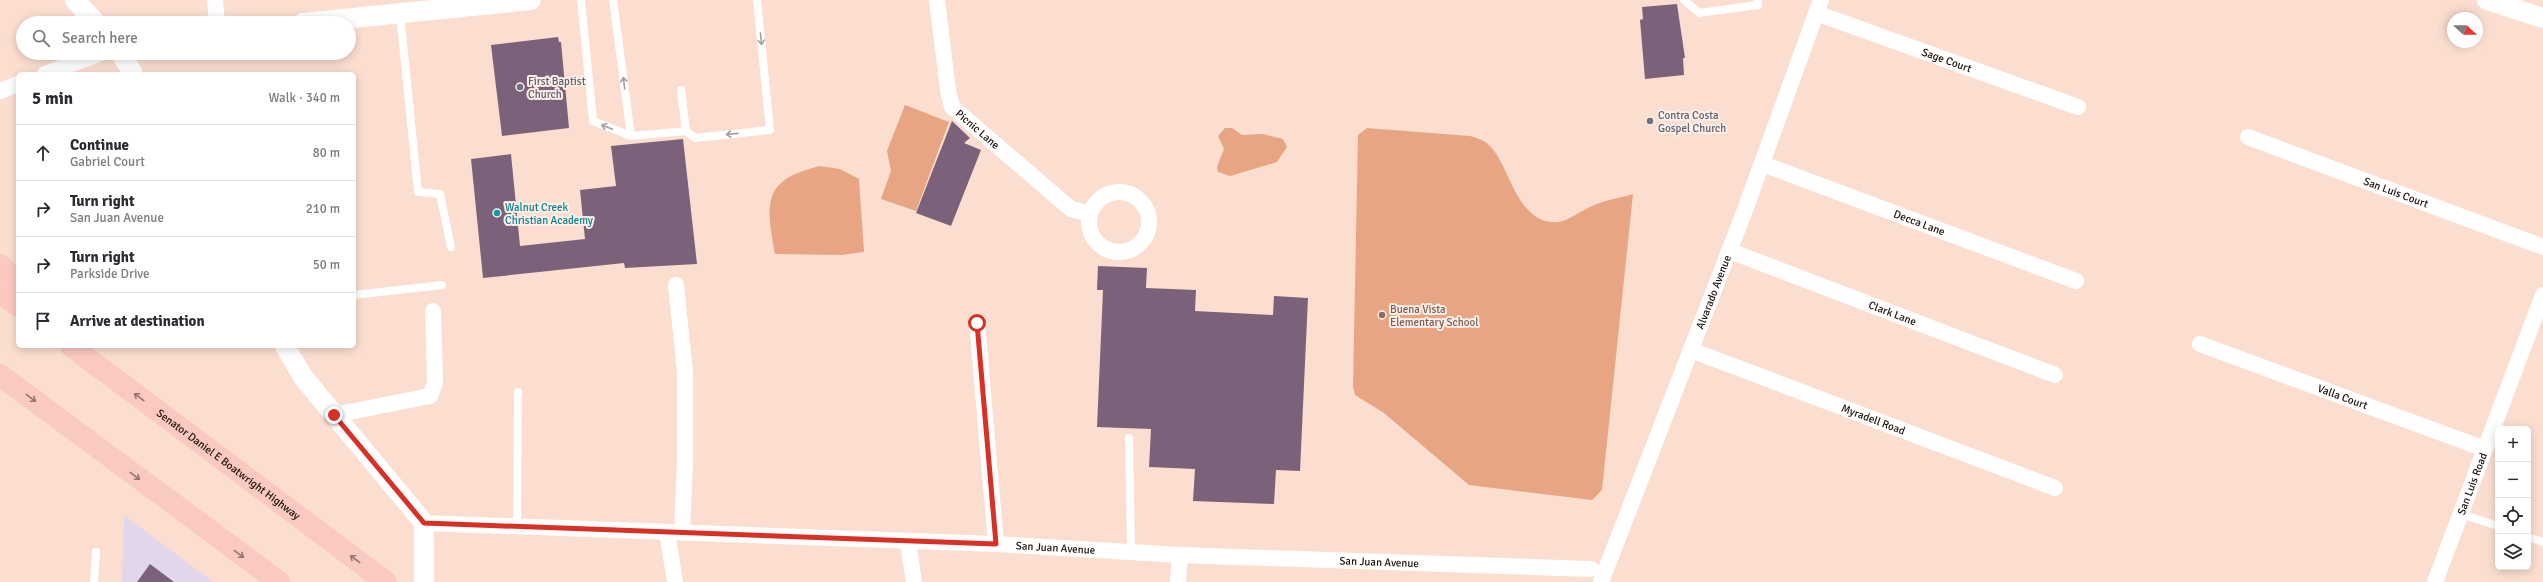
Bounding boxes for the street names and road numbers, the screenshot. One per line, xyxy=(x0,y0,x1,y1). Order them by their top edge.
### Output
street label: Sage Court xyxy=(1920,46,1973,75)
street label: Picnic Lane xyxy=(953,107,1002,152)
street label: San Luis Court xyxy=(2362,175,2430,211)
street label: Decca Lane xyxy=(1892,207,1947,238)
street label: Alvarado Avenue xyxy=(1694,253,1734,331)
street label: Clark Lane xyxy=(1867,298,1918,329)
street label: Valla Court xyxy=(2316,382,2369,412)
street label: Myradell Road xyxy=(1839,402,1907,438)
street label: Senator Daniel E Boatwright Highway xyxy=(154,407,303,523)
street label: San Luis Road xyxy=(2455,451,2490,517)
street label: San Juan Avenue xyxy=(1015,539,1096,557)
street label: San Juan Avenue xyxy=(1339,554,1419,570)

